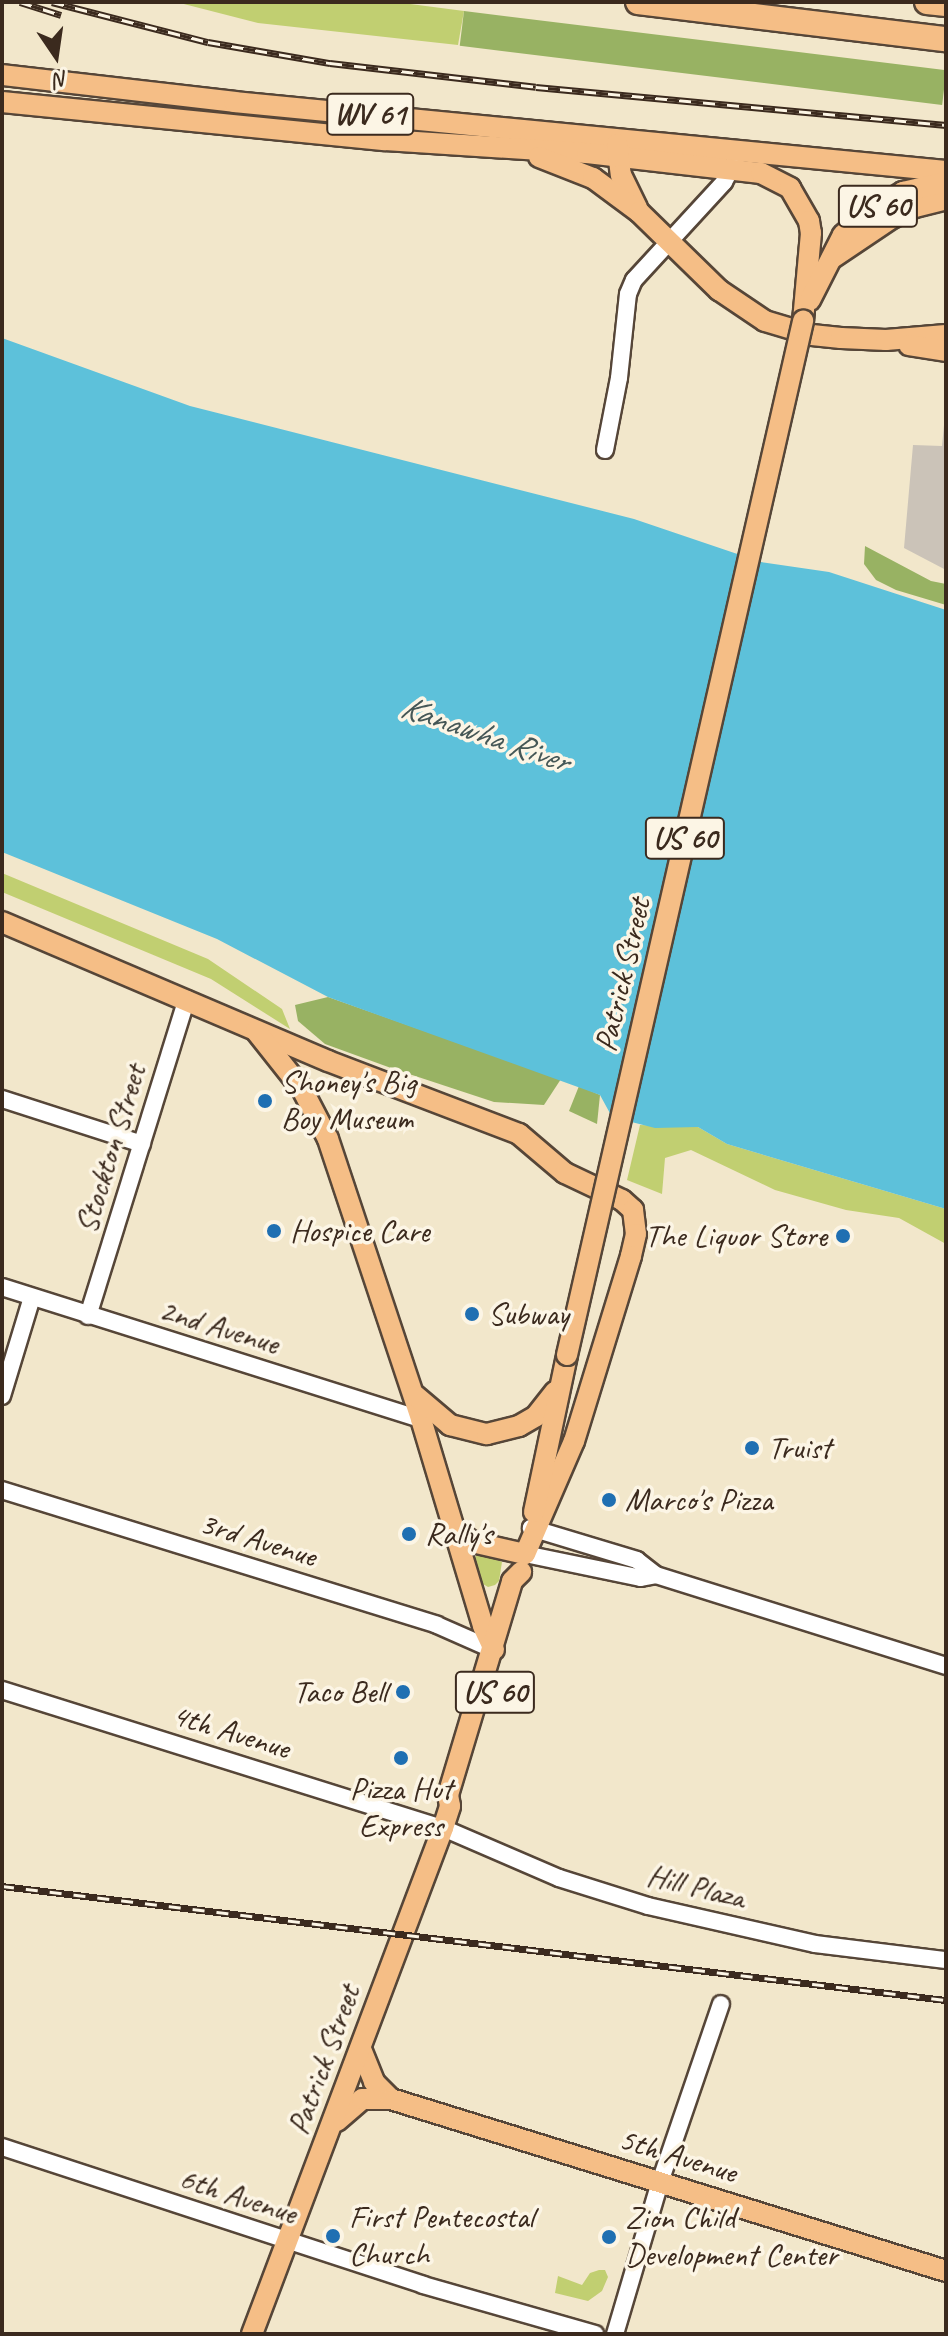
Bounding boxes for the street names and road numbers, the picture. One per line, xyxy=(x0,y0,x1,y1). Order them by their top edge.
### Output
road number: WV 61 xyxy=(326,88,414,140)
road number: US 60 xyxy=(836,180,920,232)
road number: US 60 xyxy=(643,812,727,864)
street label: Patrick Street xyxy=(587,894,659,1056)
street label: Stockton Street xyxy=(67,1060,155,1238)
street label: 2nd Avenue xyxy=(155,1291,283,1363)
street label: 3rd Avenue xyxy=(195,1504,321,1576)
road number: US 60 xyxy=(453,1666,537,1718)
street label: 4th Avenue xyxy=(168,1696,294,1768)
street label: Hill Plaza xyxy=(643,1856,749,1918)
street label: Patrick Street xyxy=(279,1980,369,2140)
street label: 5th Avenue xyxy=(615,2120,741,2192)
street label: 6th Avenue xyxy=(175,2159,301,2233)

